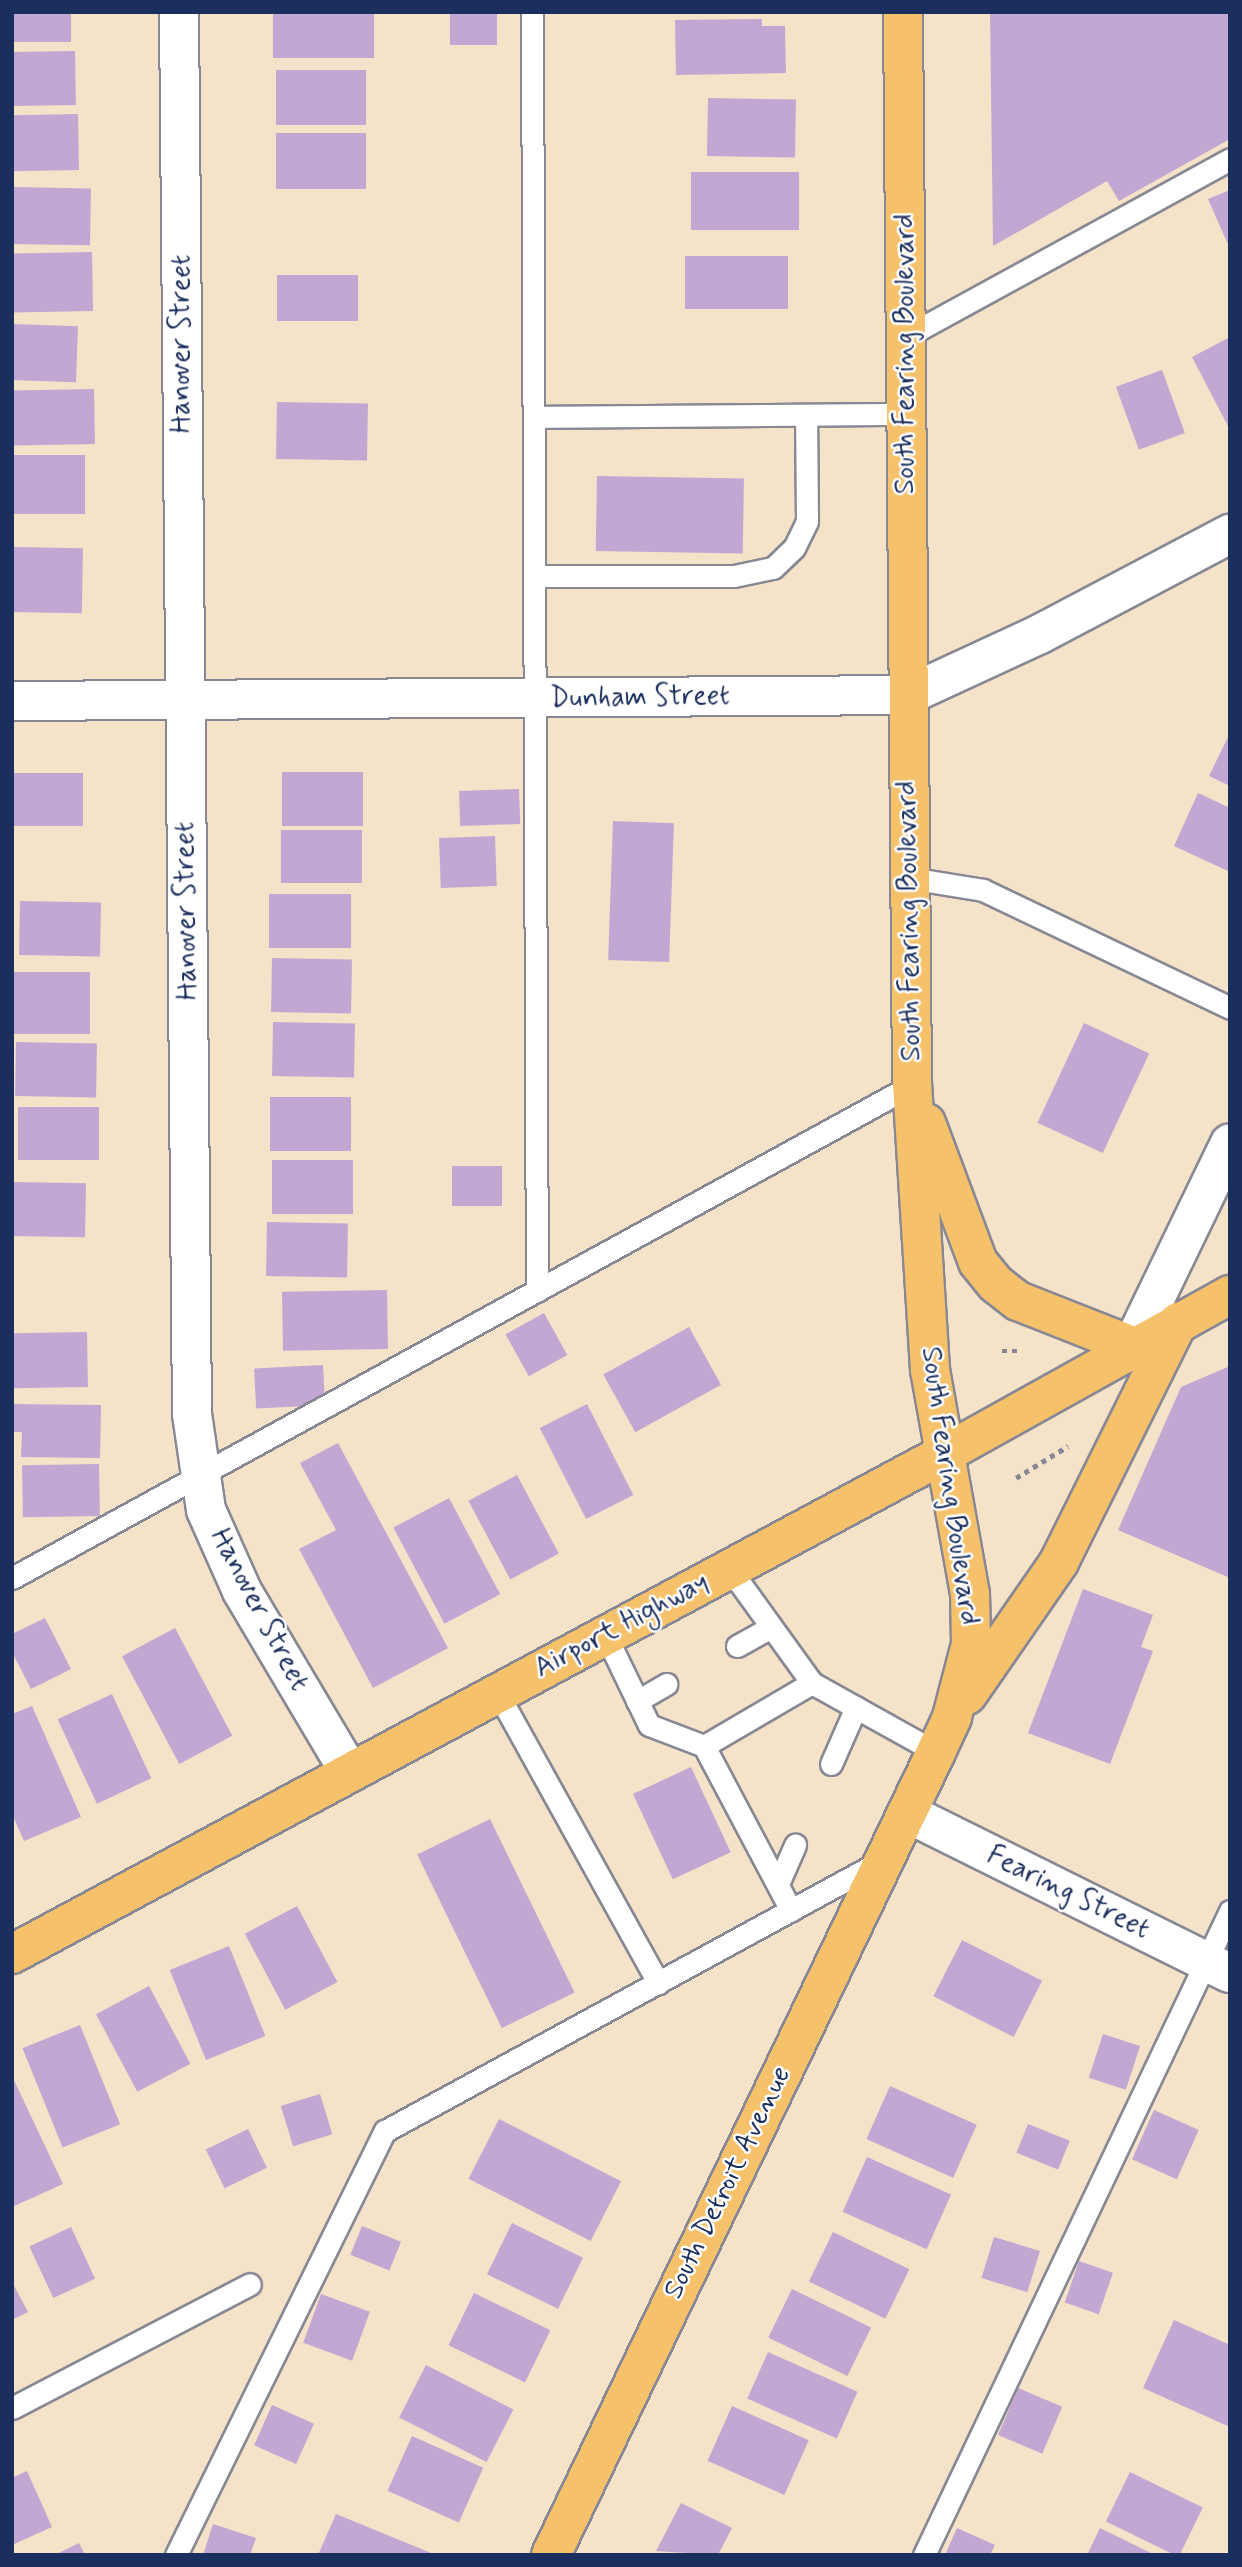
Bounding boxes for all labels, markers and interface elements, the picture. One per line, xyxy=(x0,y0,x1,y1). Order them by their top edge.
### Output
street label: South Fearing Boulevard xyxy=(889,213,923,495)
street label: Hanover Street xyxy=(165,252,199,436)
street label: Dunham Street xyxy=(547,680,733,716)
street label: South Fearing Boulevard xyxy=(891,780,929,1062)
street label: Hanover Street xyxy=(169,819,205,1003)
street label: South Fearing Boulevard xyxy=(913,1344,985,1628)
street label: Hanover Street xyxy=(201,1521,317,1699)
street label: Airport Highway xyxy=(528,1565,716,1687)
street label: Fearing Street xyxy=(979,1838,1157,1948)
street label: South Detroit Avenue xyxy=(658,2063,798,2303)

